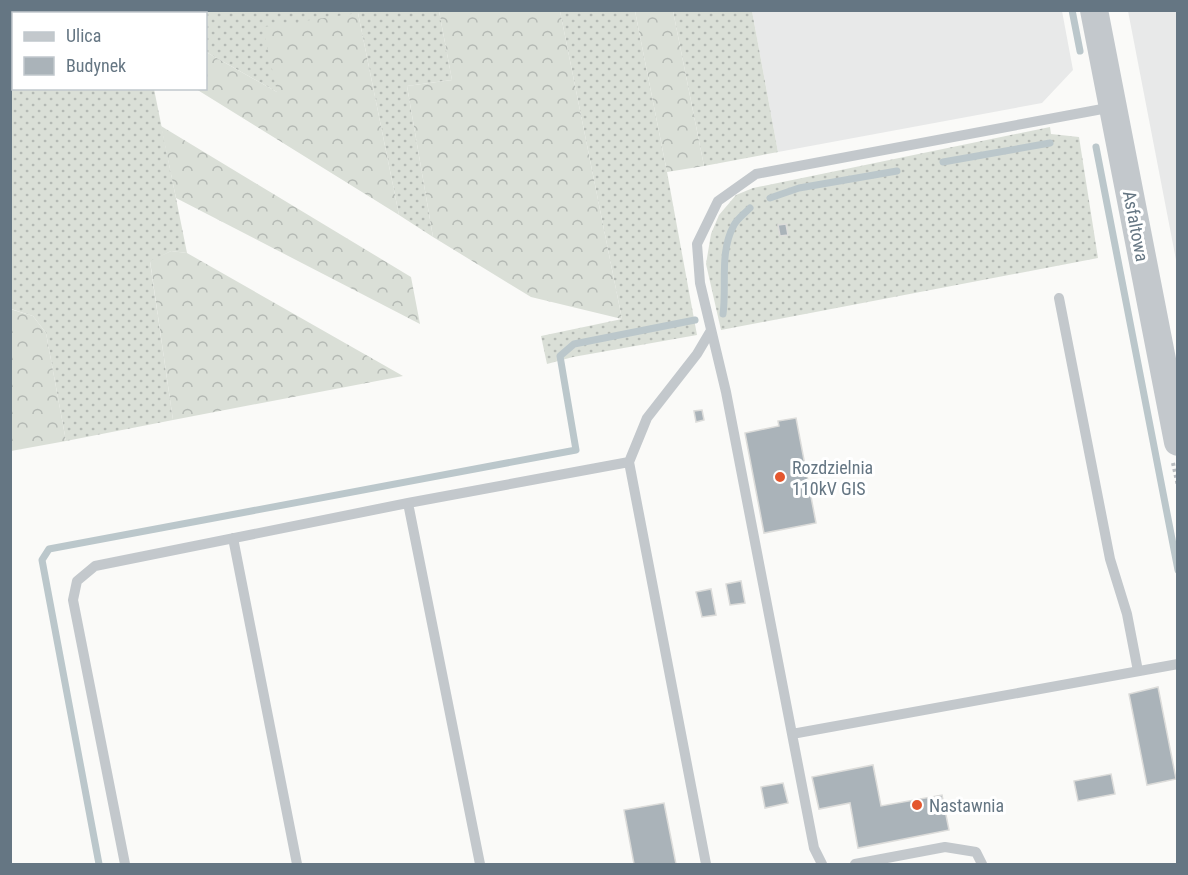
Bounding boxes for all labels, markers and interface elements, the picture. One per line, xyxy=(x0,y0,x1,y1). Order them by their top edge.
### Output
legend xyxy=(12,12,207,90)
text: Ulica xyxy=(66,25,101,46)
text: Budynek xyxy=(66,55,126,76)
street label: Asfaltowa xyxy=(1119,189,1153,263)
place label: Rozdzielnia 110kV GIS xyxy=(792,457,873,499)
marker: Rozdzielnia 110kV GIS xyxy=(773,470,787,484)
place label: Nastawnia xyxy=(929,795,1004,816)
marker: Nastawnia xyxy=(910,798,924,812)

